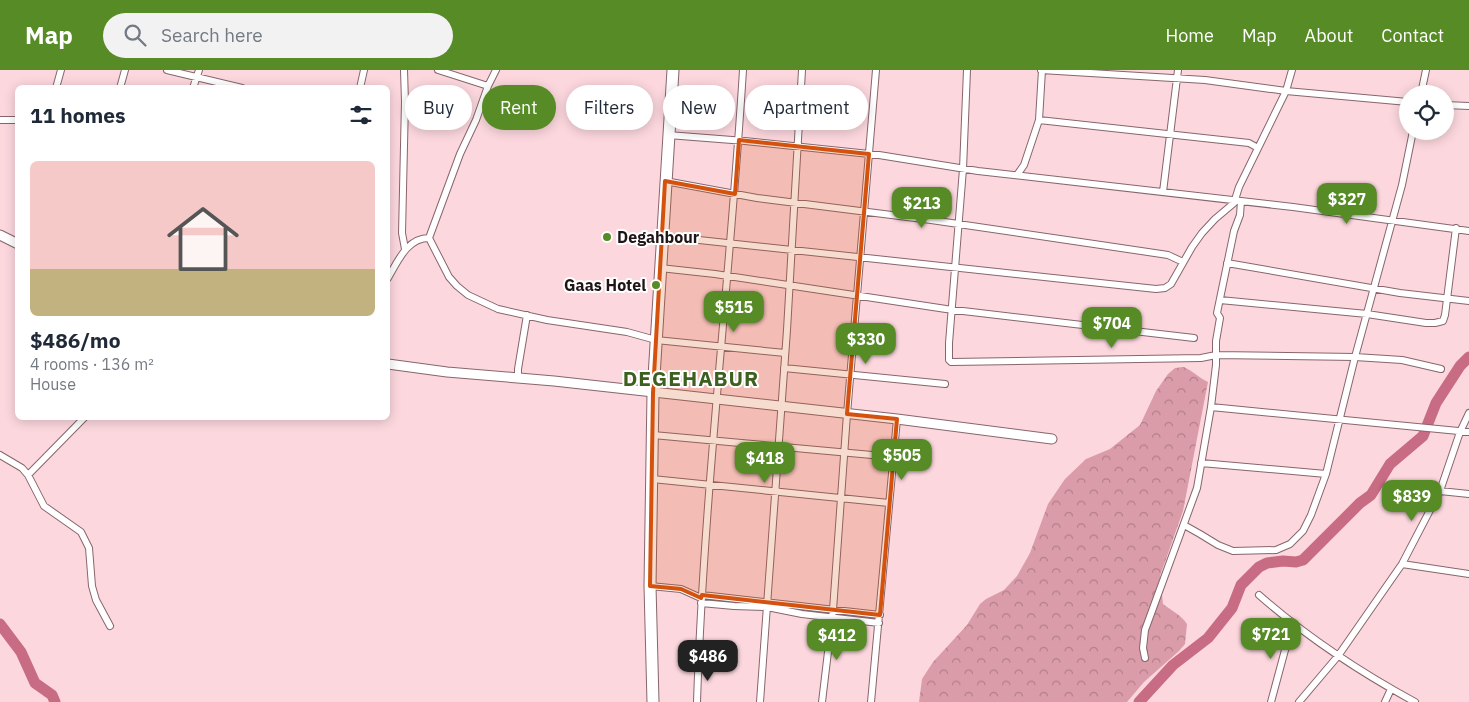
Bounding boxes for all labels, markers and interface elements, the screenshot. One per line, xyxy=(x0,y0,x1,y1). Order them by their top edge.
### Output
search box xyxy=(103,13,453,58)
text: Map xyxy=(25,19,73,51)
icon: search xyxy=(121,21,149,49)
text: Search here xyxy=(161,23,263,47)
text: Home xyxy=(1166,24,1214,47)
text: Map xyxy=(1242,24,1277,47)
text: About xyxy=(1305,24,1353,47)
text: Contact xyxy=(1381,24,1444,47)
chip: Buy xyxy=(405,85,472,130)
chip: Rent xyxy=(482,85,556,130)
chip: Filters xyxy=(566,85,653,130)
chip: New xyxy=(663,85,735,130)
chip: Apartment xyxy=(745,85,868,130)
map controls xyxy=(1399,85,1454,140)
button: locate xyxy=(1399,85,1454,140)
text: 11 homes xyxy=(30,101,126,129)
icon: filters xyxy=(347,101,375,129)
pin: $327 xyxy=(1317,182,1377,225)
pin: $213 xyxy=(892,186,952,229)
text: $327 xyxy=(1328,189,1366,209)
text: $213 xyxy=(903,193,941,213)
icon: home xyxy=(158,194,248,284)
place label: Degahbour xyxy=(617,227,700,247)
marker: Degahbour xyxy=(601,231,613,243)
place label: Gaas Hotel xyxy=(564,275,646,295)
marker: Gaas Hotel xyxy=(650,279,662,291)
pin: $515 xyxy=(704,290,764,333)
text: $515 xyxy=(715,297,753,317)
pin: $704 xyxy=(1082,306,1142,349)
text: $704 xyxy=(1093,313,1131,333)
pin: $330 xyxy=(836,322,896,365)
text: $486/mo xyxy=(30,326,121,354)
text: $330 xyxy=(847,329,885,349)
text: 4 rooms · 136 m² xyxy=(30,354,154,374)
district label: DEGEHABUR xyxy=(623,364,759,392)
text: House xyxy=(30,374,76,394)
pin: $505 xyxy=(872,438,932,481)
pin: $418 xyxy=(735,442,795,484)
text: $505 xyxy=(883,445,921,465)
text: $418 xyxy=(746,448,784,468)
pin: $839 xyxy=(1382,480,1442,522)
text: $839 xyxy=(1393,486,1431,506)
pin: $412 xyxy=(807,618,867,661)
pin: $721 xyxy=(1241,618,1301,660)
text: $721 xyxy=(1252,624,1290,644)
text: $412 xyxy=(818,625,856,645)
pin: $486 xyxy=(678,640,738,682)
text: $486 xyxy=(689,646,727,666)

